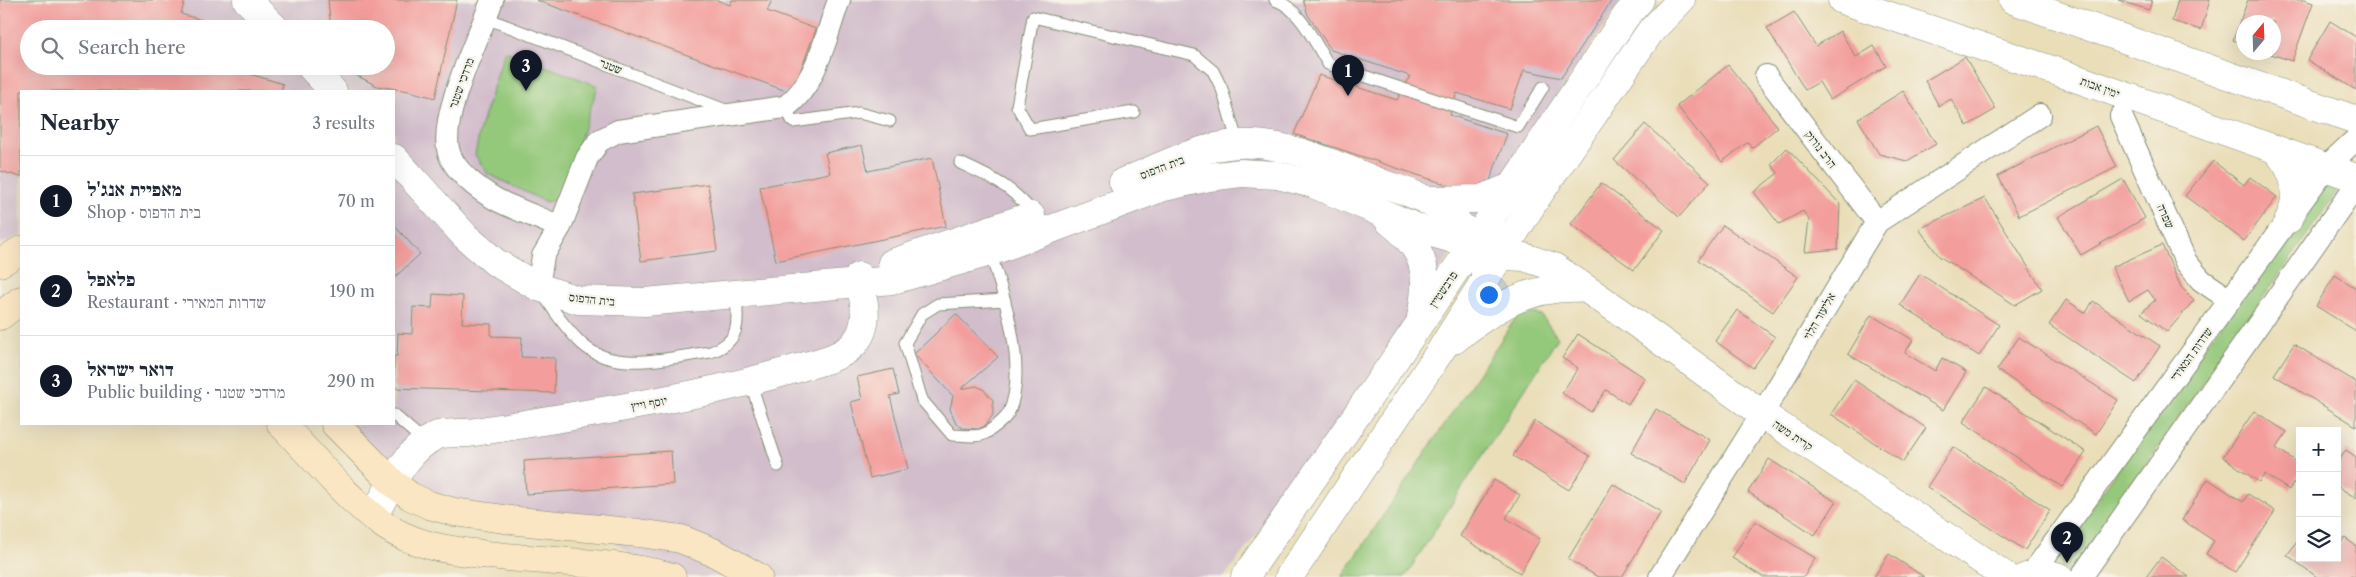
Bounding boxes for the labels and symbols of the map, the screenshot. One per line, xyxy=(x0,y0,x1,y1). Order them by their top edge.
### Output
north arrow xyxy=(2236,15,2281,60)
pin: 3 xyxy=(510,50,542,91)
street label: שטנר xyxy=(597,55,625,77)
pin: 1 xyxy=(1332,55,1364,96)
street label: מרדכי שטנר xyxy=(445,56,477,110)
street label: ימין אבות xyxy=(2078,73,2122,101)
street label: הרב נורוק xyxy=(1802,127,1840,171)
street label: בית הדפוס xyxy=(1138,152,1186,182)
street label: שפרה xyxy=(2154,201,2178,231)
street label: פרבשטיין xyxy=(1425,268,1461,310)
your location xyxy=(1476,282,1502,308)
street label: בית הדפוס xyxy=(568,289,616,309)
street label: אליעזר הלוי xyxy=(1800,290,1838,342)
street label: שדרות המאירי xyxy=(2166,324,2216,384)
street label: יוסף וייץ xyxy=(630,392,668,414)
street label: קרית משה xyxy=(1770,416,1816,454)
pin: 2 xyxy=(2051,522,2083,563)

